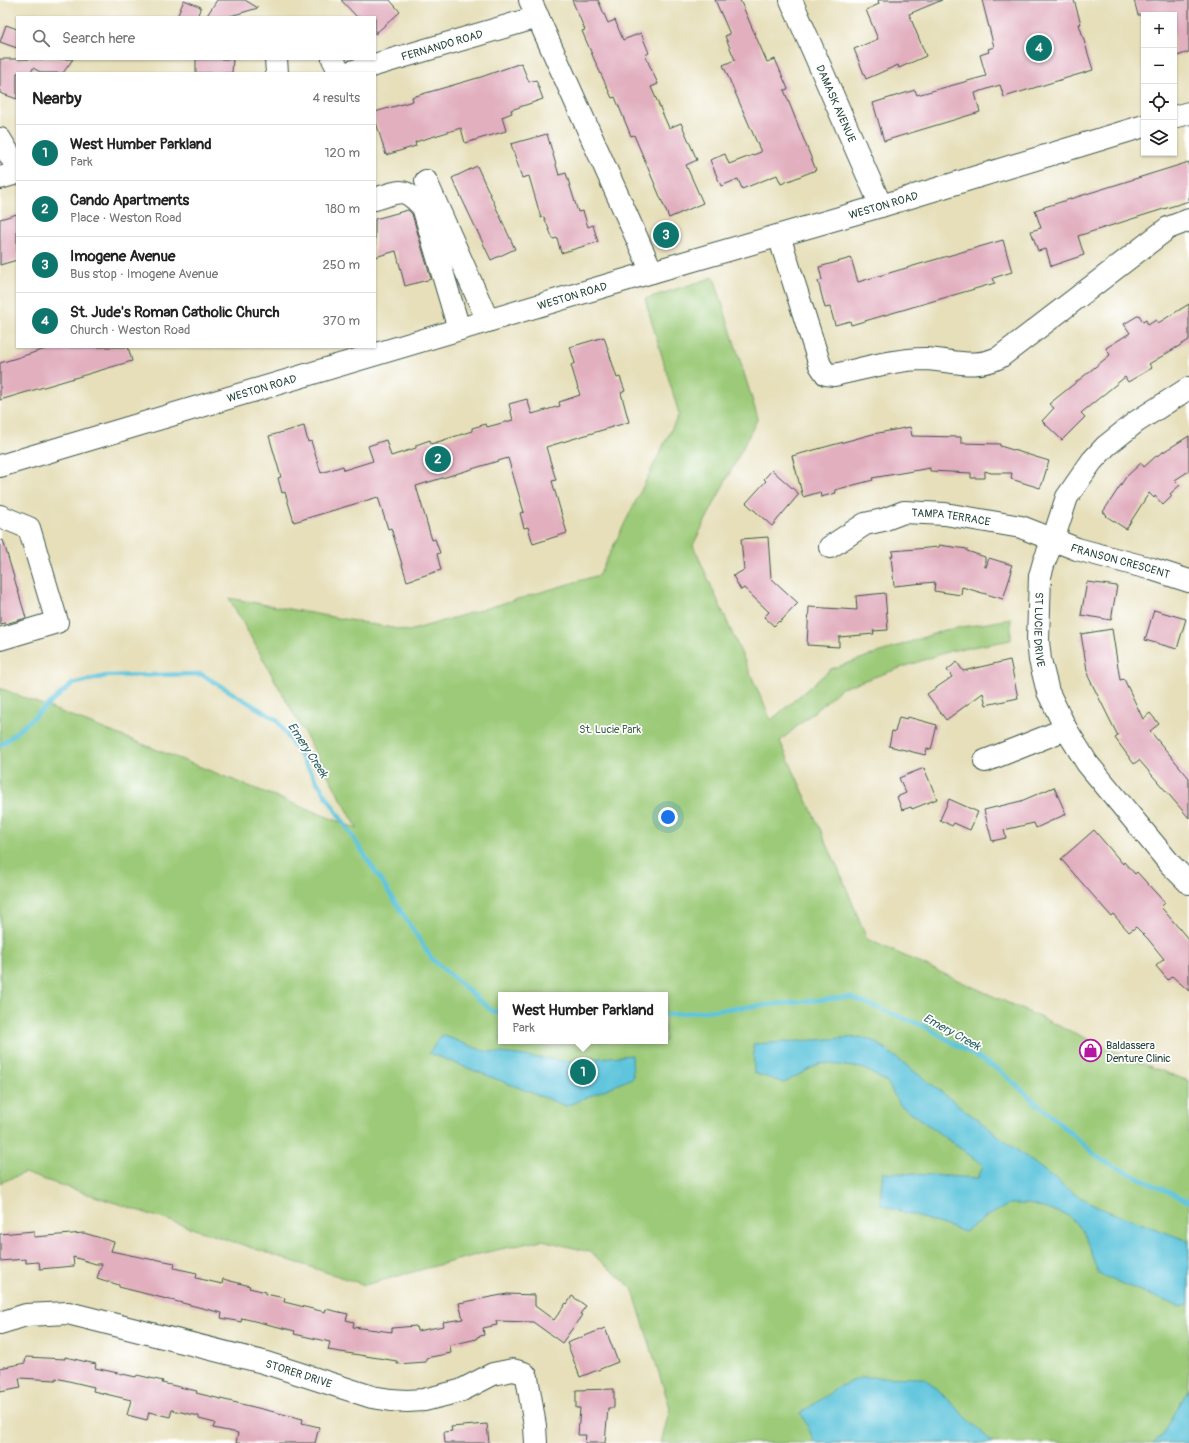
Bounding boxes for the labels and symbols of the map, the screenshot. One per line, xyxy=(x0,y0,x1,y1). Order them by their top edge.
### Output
street label: FERNANDO ROAD xyxy=(400,27,485,64)
pin: 4 xyxy=(1026,33,1052,63)
street label: DAMASK AVENUE xyxy=(813,63,859,145)
street label: WESTON ROAD xyxy=(847,189,920,222)
pin: 3 xyxy=(653,220,679,250)
street label: WESTON ROAD xyxy=(536,280,609,313)
street label: WESTON ROAD xyxy=(225,372,298,405)
pin: 2 xyxy=(425,444,451,474)
street label: TAMPA TERRACE xyxy=(911,506,992,529)
street label: FRANSON CRESCENT xyxy=(1069,541,1171,581)
street label: ST LUCIE DRIVE xyxy=(1031,592,1048,669)
water label: Emery Creek xyxy=(284,720,332,782)
park label: St. Lucie Park xyxy=(579,723,641,736)
your location xyxy=(658,807,678,827)
water label: Emery Creek xyxy=(921,1011,984,1055)
shop icon: Baldassera Denture Clinic xyxy=(1077,1038,1103,1064)
place label: Baldassera Denture Clinic xyxy=(1106,1039,1171,1065)
pin: 1 xyxy=(570,1057,596,1087)
street label: STORER DRIVE xyxy=(264,1357,334,1391)

